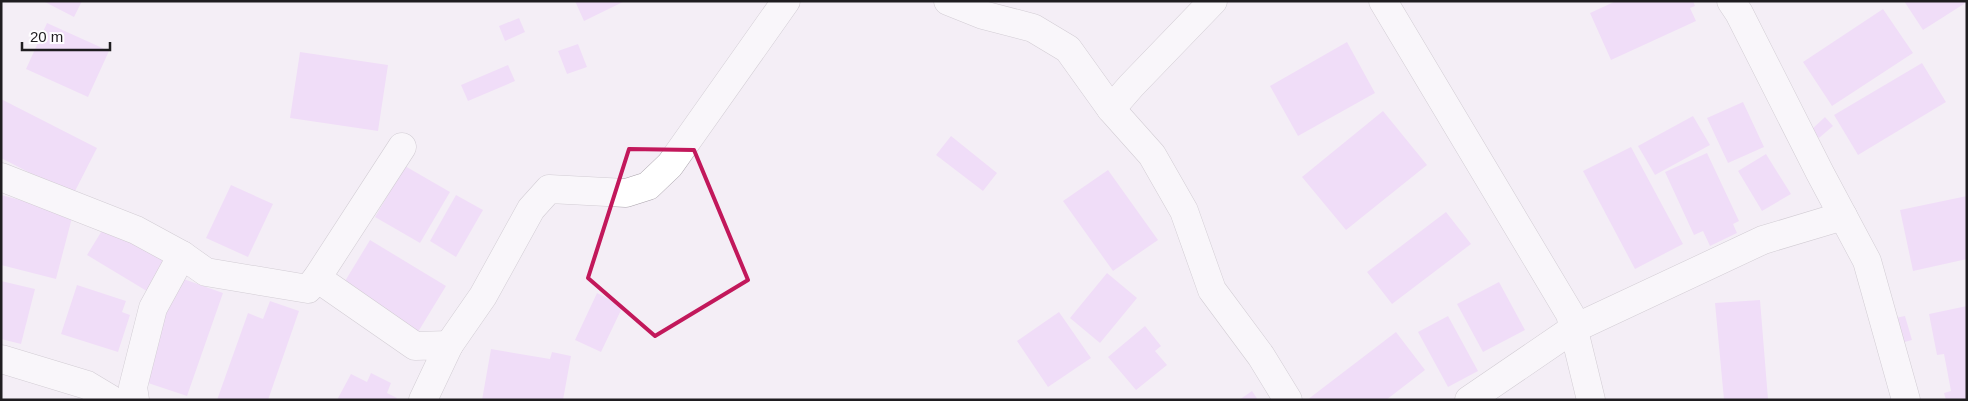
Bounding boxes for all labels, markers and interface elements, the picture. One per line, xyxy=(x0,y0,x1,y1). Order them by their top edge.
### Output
scale bar xyxy=(22,20,110,52)
text: 20 m xyxy=(30,28,63,45)

